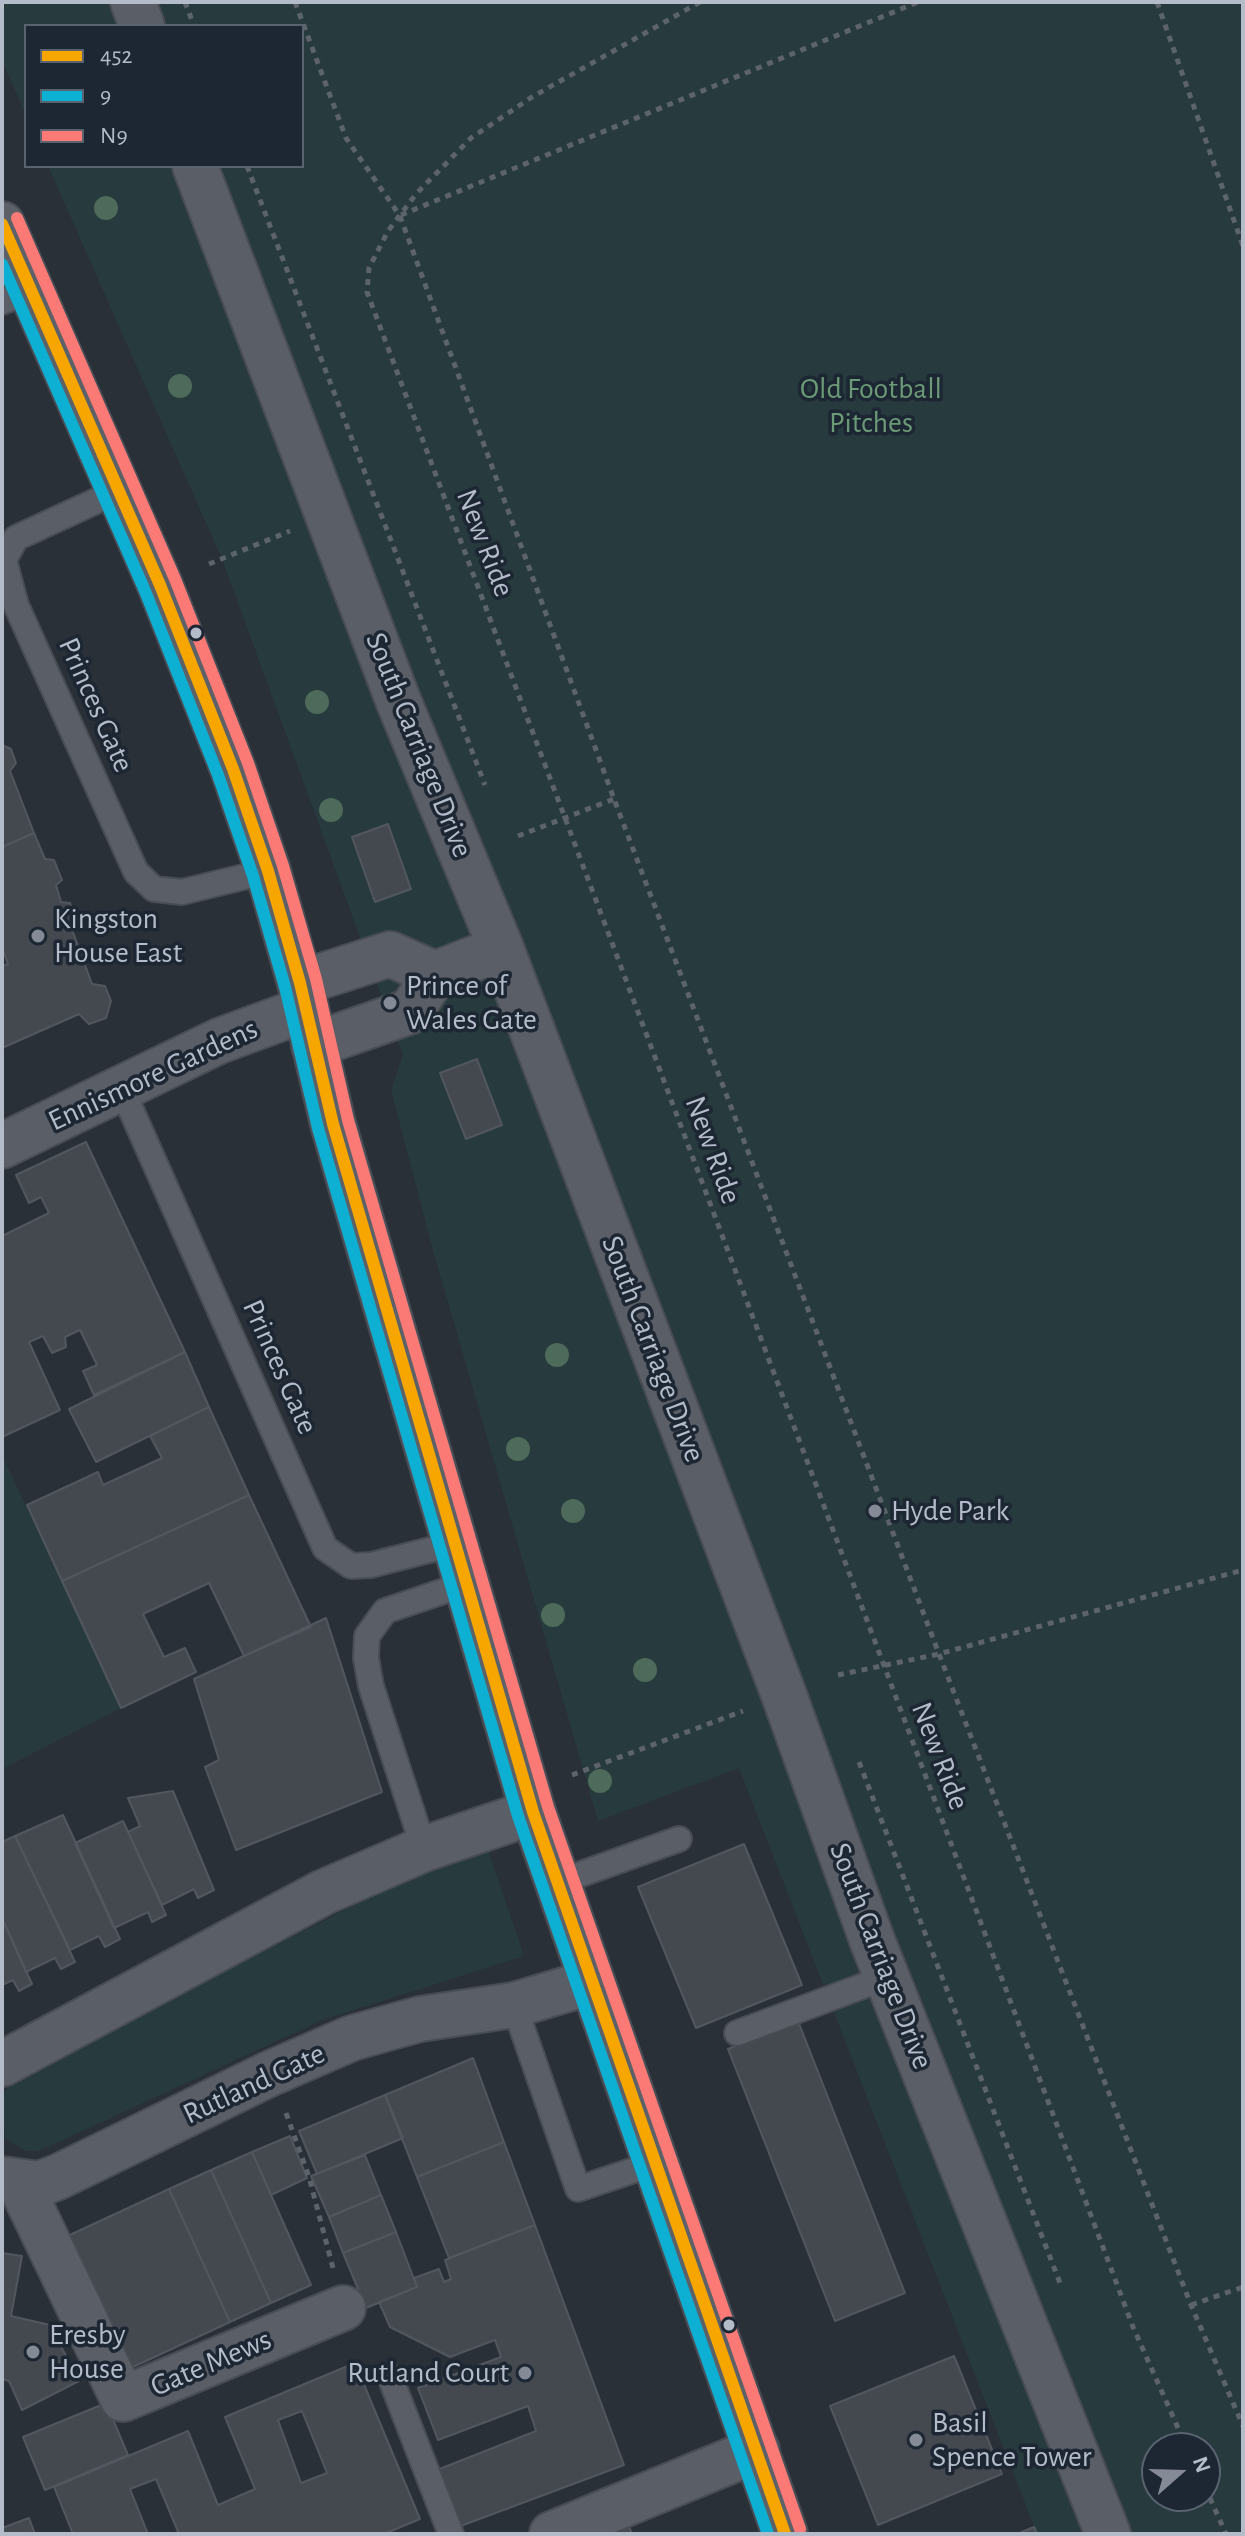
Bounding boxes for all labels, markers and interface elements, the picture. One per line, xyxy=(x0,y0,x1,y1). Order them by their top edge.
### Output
legend xyxy=(24,24,304,168)
text: 452 xyxy=(100,44,133,68)
text: 9 xyxy=(100,84,111,108)
text: N9 xyxy=(100,124,128,148)
park label: Old Football Pitches xyxy=(800,371,942,442)
street label: New Ride xyxy=(448,484,522,602)
unlabelled marker xyxy=(188,625,204,641)
street label: South Carriage Drive xyxy=(358,627,480,863)
street label: Princes Gate xyxy=(50,632,142,778)
place label: Kingston House East xyxy=(54,901,182,972)
marker: Kingston House East xyxy=(29,927,47,945)
place label: Prince of Wales Gate xyxy=(406,968,537,1038)
marker: Prince of Wales Gate xyxy=(381,994,399,1012)
street label: Ennismore Gardens xyxy=(43,1011,263,1139)
street label: New Ride xyxy=(677,1091,749,1209)
street label: South Carriage Drive xyxy=(593,1231,713,1467)
street label: Princes Gate xyxy=(234,1294,326,1440)
place label: Hyde Park xyxy=(891,1493,1009,1529)
marker: Hyde Park xyxy=(866,1502,884,1520)
street label: New Ride xyxy=(903,1697,977,1815)
street label: South Carriage Drive xyxy=(821,1838,941,2074)
street label: Rutland Gate xyxy=(177,2035,331,2133)
place label: Eresby House xyxy=(49,2317,126,2388)
unlabelled marker xyxy=(721,2317,737,2333)
street label: Gate Mews xyxy=(145,2321,277,2405)
marker: Eresby House xyxy=(24,2343,42,2361)
place label: Rutland Court xyxy=(347,2355,509,2391)
marker: Rutland Court xyxy=(516,2364,534,2382)
place label: Basil Spence Tower xyxy=(932,2405,1091,2476)
marker: Basil Spence Tower xyxy=(907,2431,925,2449)
north arrow xyxy=(1141,2432,1221,2512)
text: N xyxy=(1189,2454,1215,2475)

